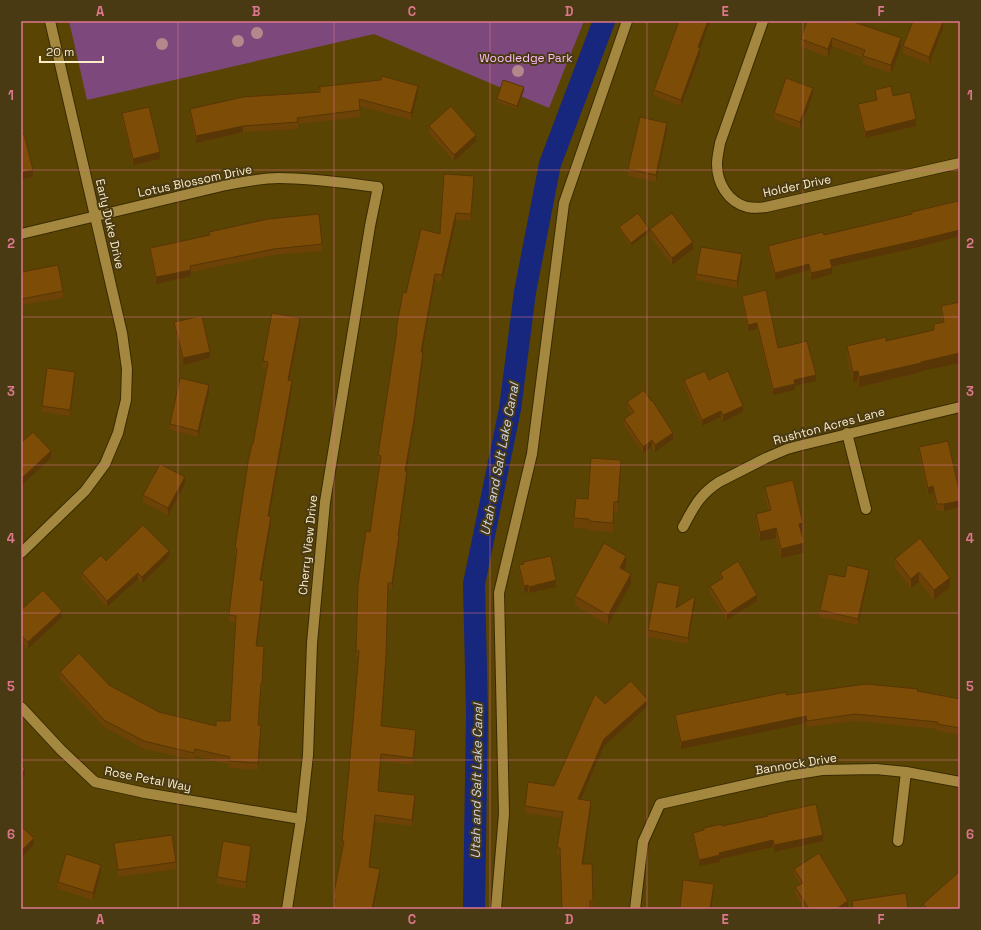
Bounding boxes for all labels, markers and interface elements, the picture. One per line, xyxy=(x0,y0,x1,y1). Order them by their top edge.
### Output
text: A xyxy=(96,3,105,20)
text: B xyxy=(252,3,261,20)
text: C xyxy=(408,3,416,20)
text: D xyxy=(565,3,574,20)
text: E xyxy=(721,3,729,20)
text: F xyxy=(878,3,885,20)
scale bar xyxy=(40,38,103,64)
text: 20 m xyxy=(46,44,74,60)
park label: Woodledge Park xyxy=(479,50,573,66)
text: 1 xyxy=(8,87,14,104)
text: 1 xyxy=(967,87,973,104)
street label: Lotus Blossom Drive xyxy=(136,161,254,201)
street label: Holder Drive xyxy=(761,171,833,201)
street label: Early Duke Drive xyxy=(92,177,128,271)
text: 2 xyxy=(7,235,15,252)
text: 2 xyxy=(966,235,974,252)
water label: Utah and Salt Lake Canal xyxy=(476,380,523,537)
text: 3 xyxy=(7,383,15,400)
text: 3 xyxy=(966,383,974,400)
street label: Rushton Acres Lane xyxy=(771,403,887,449)
street label: Cherry View Drive xyxy=(295,494,321,596)
text: 4 xyxy=(7,530,15,547)
text: 4 xyxy=(966,530,974,547)
text: 5 xyxy=(7,678,15,695)
text: 5 xyxy=(966,678,974,695)
water label: Utah and Salt Lake Canal xyxy=(467,701,486,859)
street label: Bannock Drive xyxy=(754,750,838,778)
street label: Rose Petal Way xyxy=(103,763,193,795)
text: 6 xyxy=(7,826,15,843)
text: 6 xyxy=(966,826,974,843)
text: A xyxy=(96,911,105,928)
text: B xyxy=(252,911,261,928)
text: C xyxy=(408,911,416,928)
text: D xyxy=(565,911,574,928)
text: E xyxy=(721,911,729,928)
text: F xyxy=(878,911,885,928)

